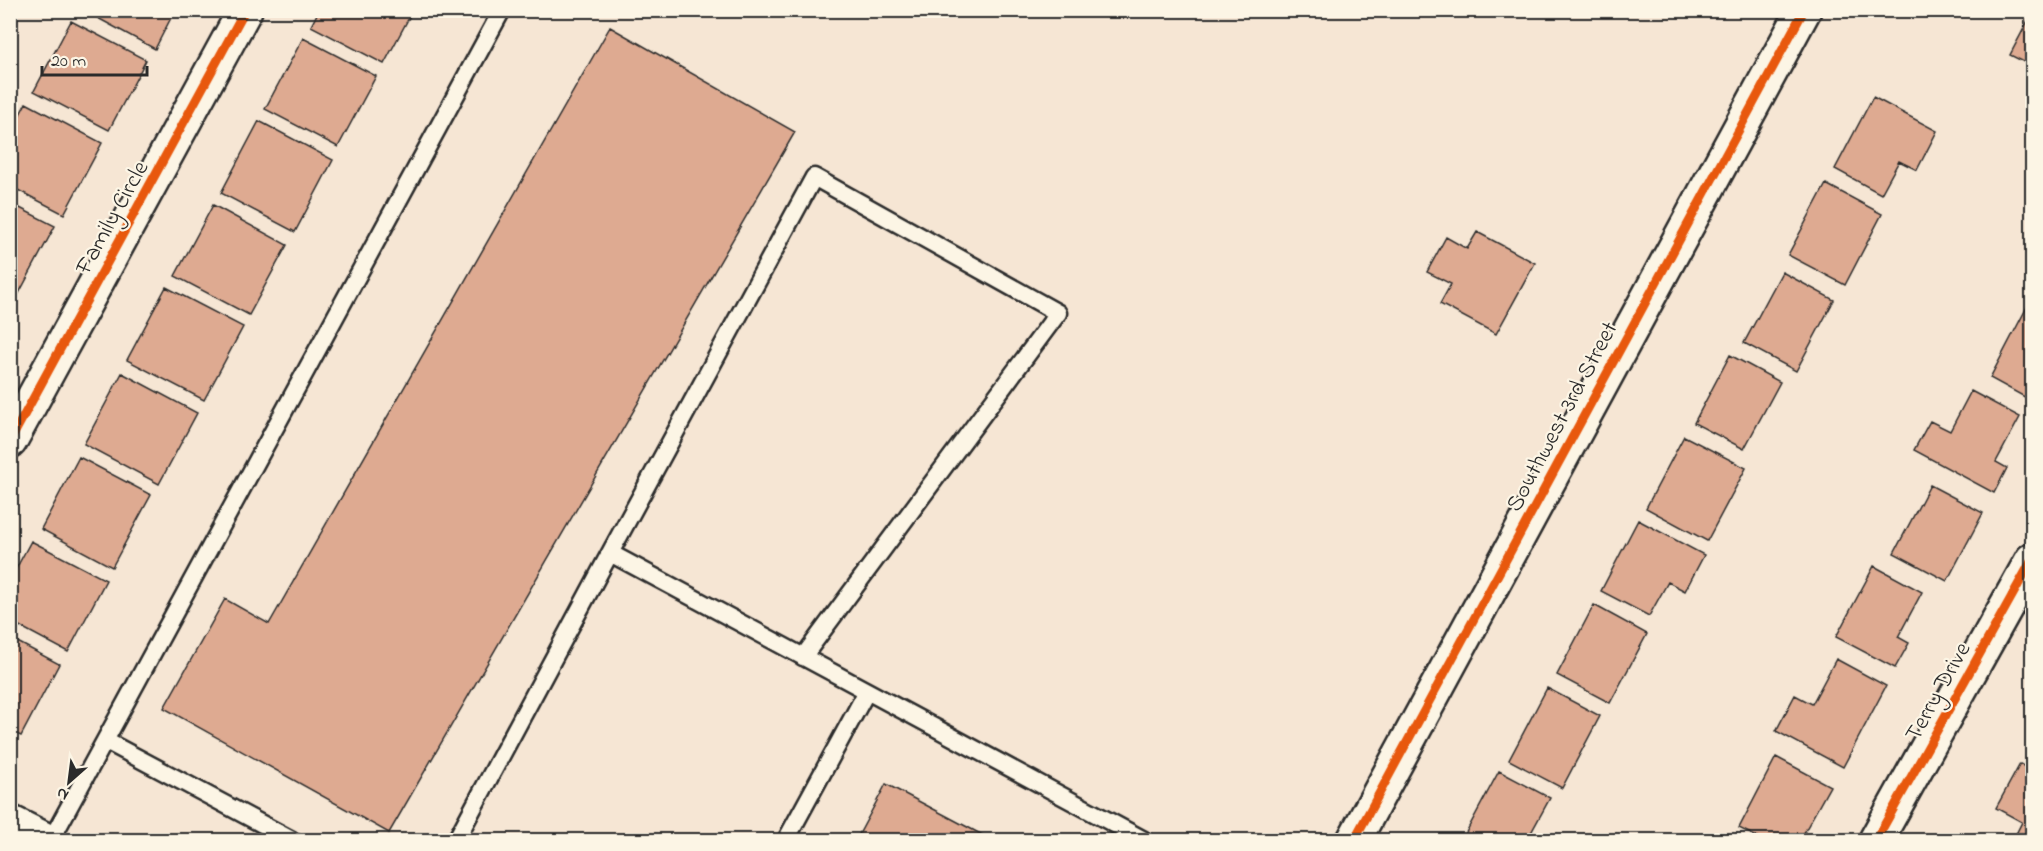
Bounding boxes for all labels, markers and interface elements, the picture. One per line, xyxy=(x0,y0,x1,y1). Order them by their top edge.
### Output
scale bar xyxy=(42,39,147,77)
text: 20 m xyxy=(51,49,86,75)
street label: Family Circle xyxy=(67,155,160,283)
street label: Southwest 3rd Street xyxy=(1498,316,1628,519)
street label: Terry Drive xyxy=(1897,636,1982,749)
north arrow xyxy=(39,752,99,812)
text: N xyxy=(52,780,73,807)

